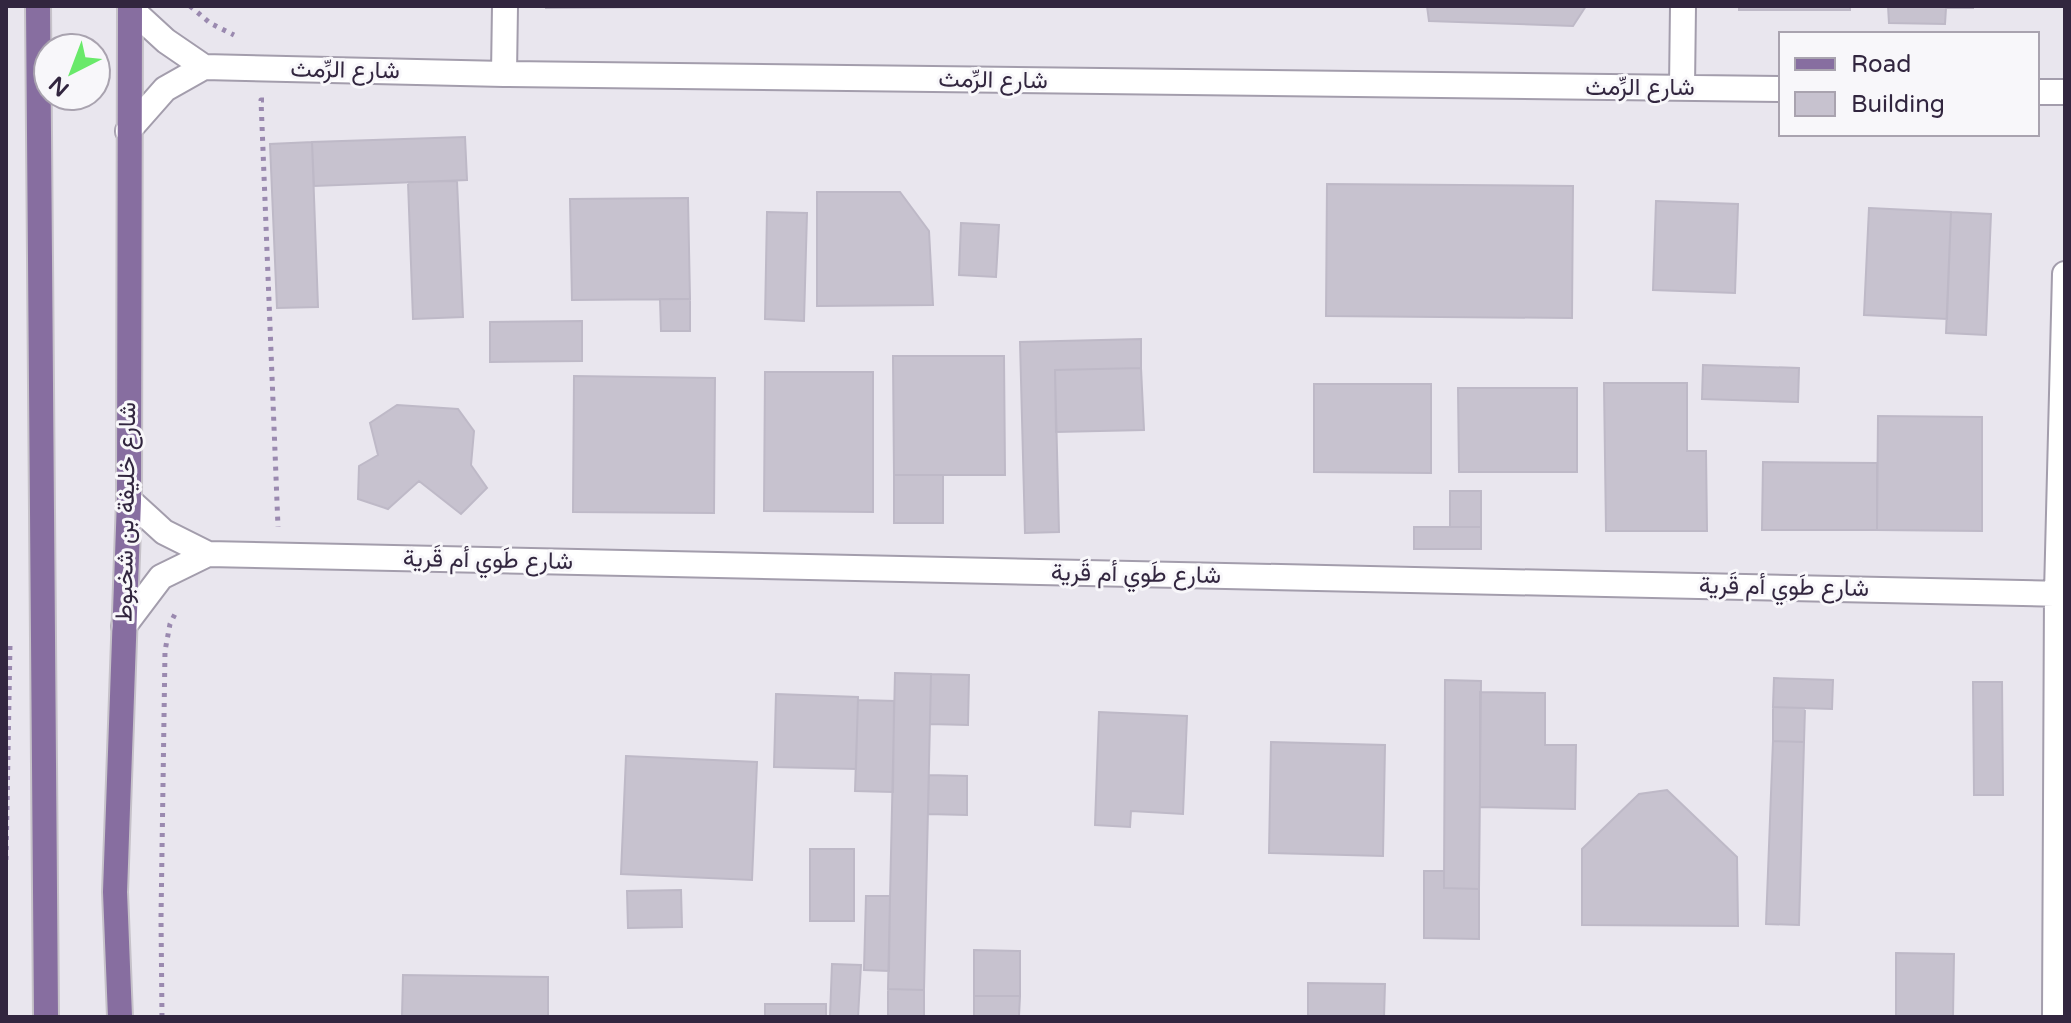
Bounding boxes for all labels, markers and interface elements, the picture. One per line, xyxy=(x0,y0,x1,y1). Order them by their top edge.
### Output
north arrow xyxy=(32,32,112,112)
legend xyxy=(1779,32,2039,136)
text: Road xyxy=(1851,50,1911,79)
street label: شارع الرِّمث xyxy=(290,55,400,86)
street label: شارع الرِّمث xyxy=(938,65,1048,96)
text: N xyxy=(44,71,75,102)
street label: شارع الرِّمث xyxy=(1585,73,1695,103)
text: Building xyxy=(1851,90,1945,119)
street label: شارع خليفة بن شخبوط xyxy=(110,402,143,622)
street label: شارع طَوي أم قَرية xyxy=(403,544,573,580)
street label: شارع طَوي أم قَرية xyxy=(1051,558,1221,594)
street label: شارع طَوي أم قَرية xyxy=(1699,571,1869,607)

